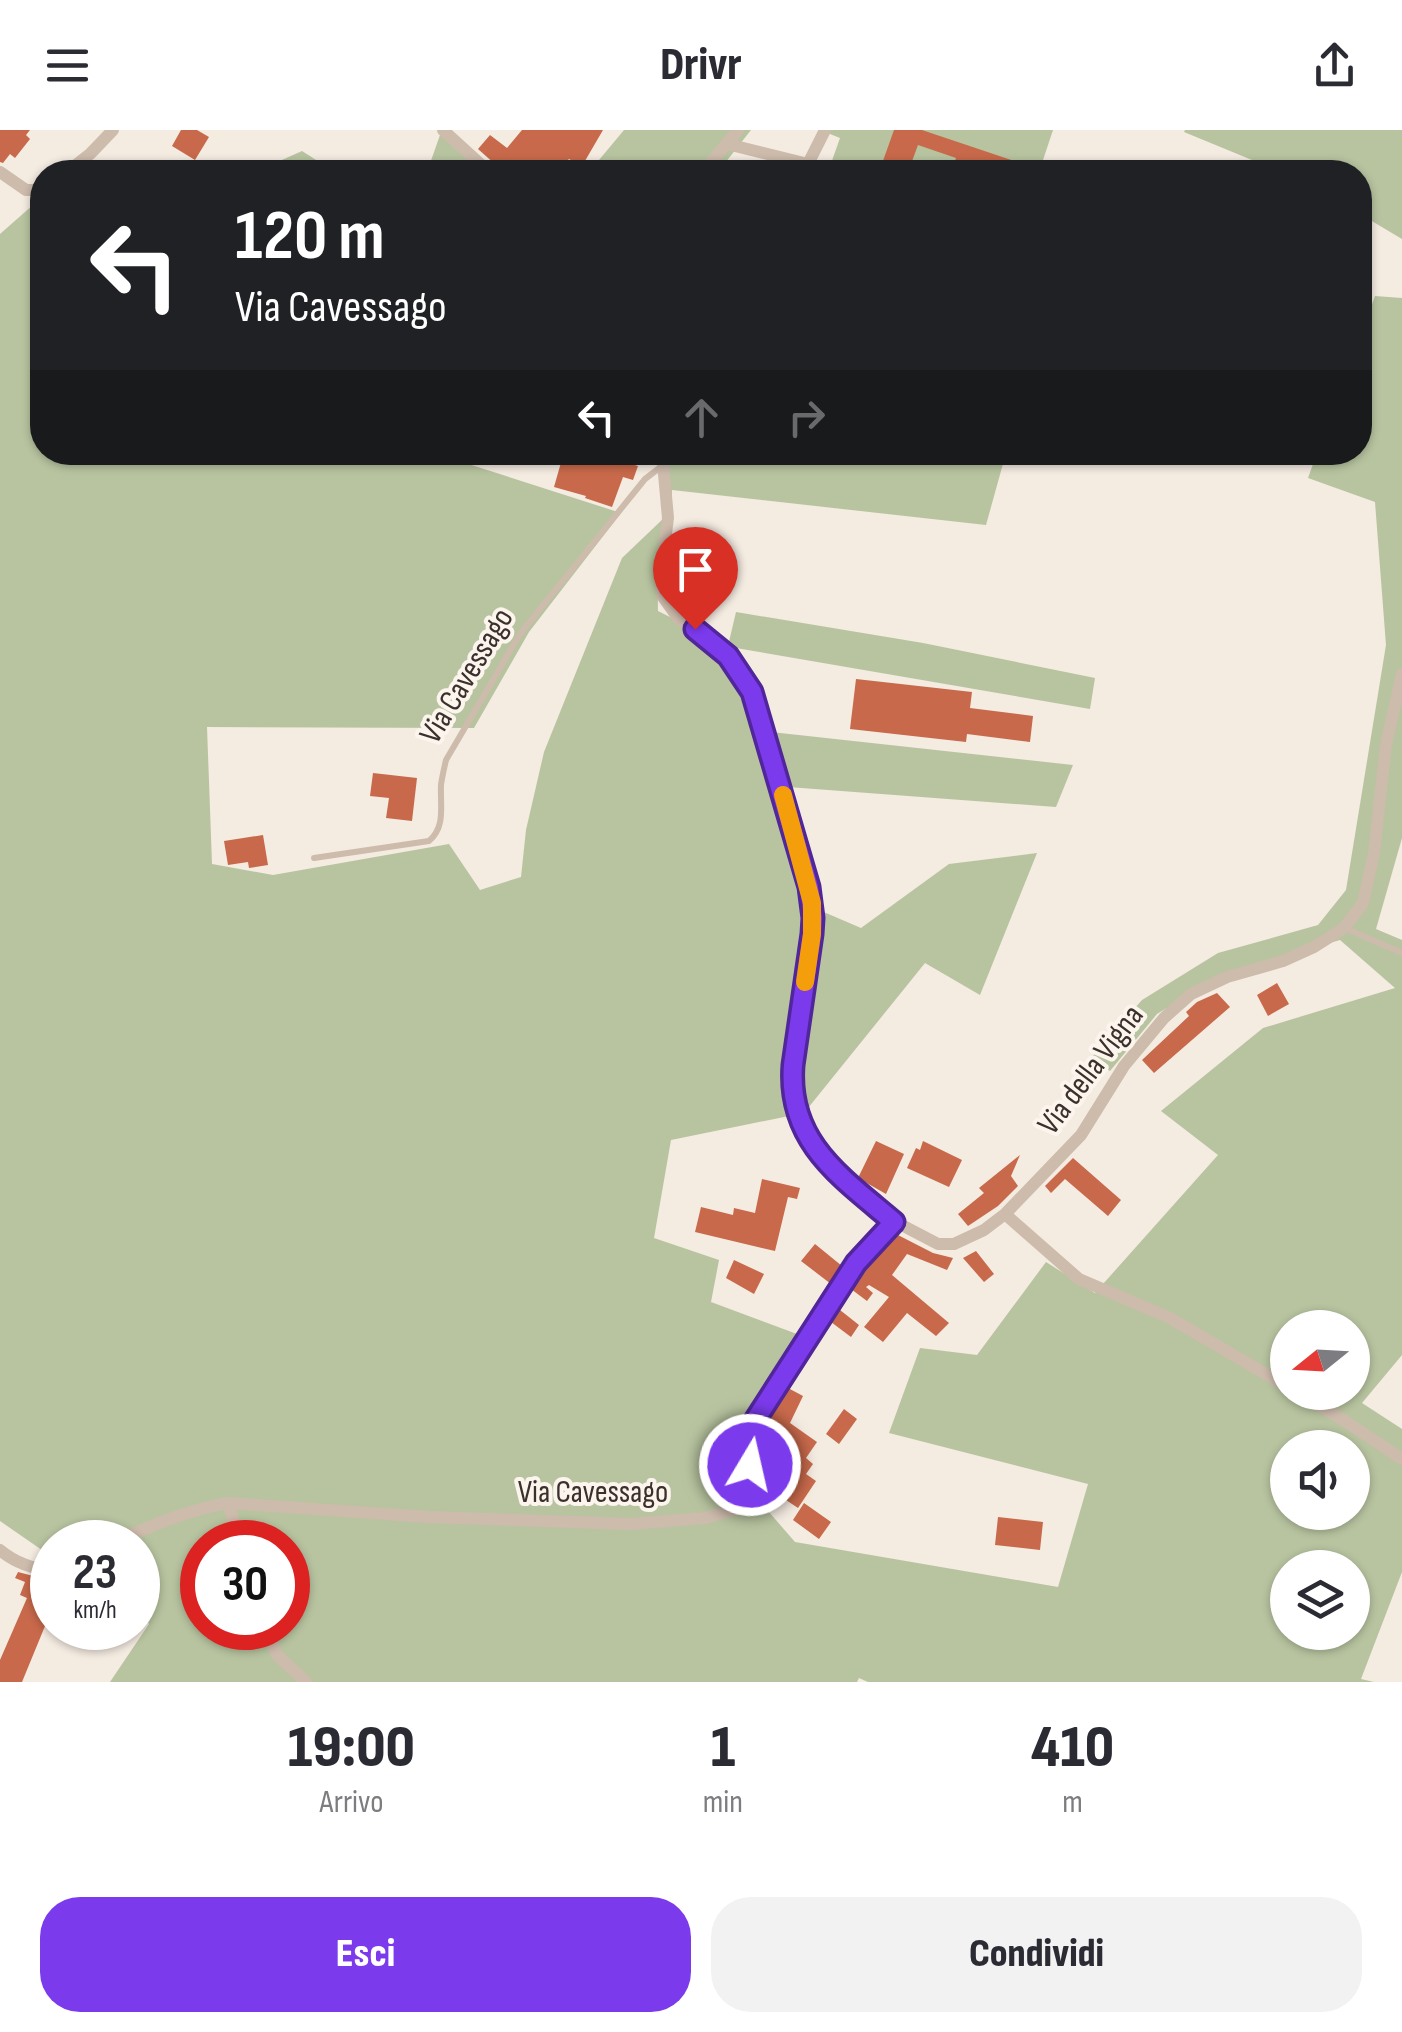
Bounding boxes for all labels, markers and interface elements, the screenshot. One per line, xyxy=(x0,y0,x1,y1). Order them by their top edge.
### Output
icon: menu xyxy=(40,38,95,93)
text: Drivr xyxy=(660,38,742,93)
icon: share xyxy=(1307,38,1362,93)
text: 120 m xyxy=(235,195,385,279)
icon: left xyxy=(70,200,200,330)
text: Via Cavessago xyxy=(235,280,447,335)
icon: left xyxy=(569,390,624,445)
icon: ahead xyxy=(674,390,729,445)
icon: right xyxy=(779,390,834,445)
pin xyxy=(653,527,738,630)
icon: arrive xyxy=(668,542,723,597)
street label: Via Cavessago xyxy=(412,601,522,751)
street label: Via della Vigna xyxy=(1030,997,1152,1143)
north arrow xyxy=(1270,1310,1370,1410)
map controls xyxy=(1270,1310,1370,1650)
position arrow xyxy=(698,1413,802,1517)
button: sound xyxy=(1270,1430,1370,1530)
street label: Via Cavessago xyxy=(518,1473,668,1512)
speed limit sign: 30 xyxy=(180,1520,310,1650)
text: 23 xyxy=(73,1543,117,1603)
button: layers xyxy=(1270,1550,1370,1650)
text: km/h xyxy=(73,1595,117,1626)
text: 19:00 xyxy=(288,1712,415,1784)
text: 1 xyxy=(711,1712,735,1784)
text: 410 xyxy=(1031,1712,1114,1784)
text: Arrivo xyxy=(319,1783,383,1822)
text: min xyxy=(703,1783,743,1822)
text: m xyxy=(1062,1783,1083,1822)
button: Esci xyxy=(40,1897,691,2012)
button: Condividi xyxy=(711,1897,1362,2012)

